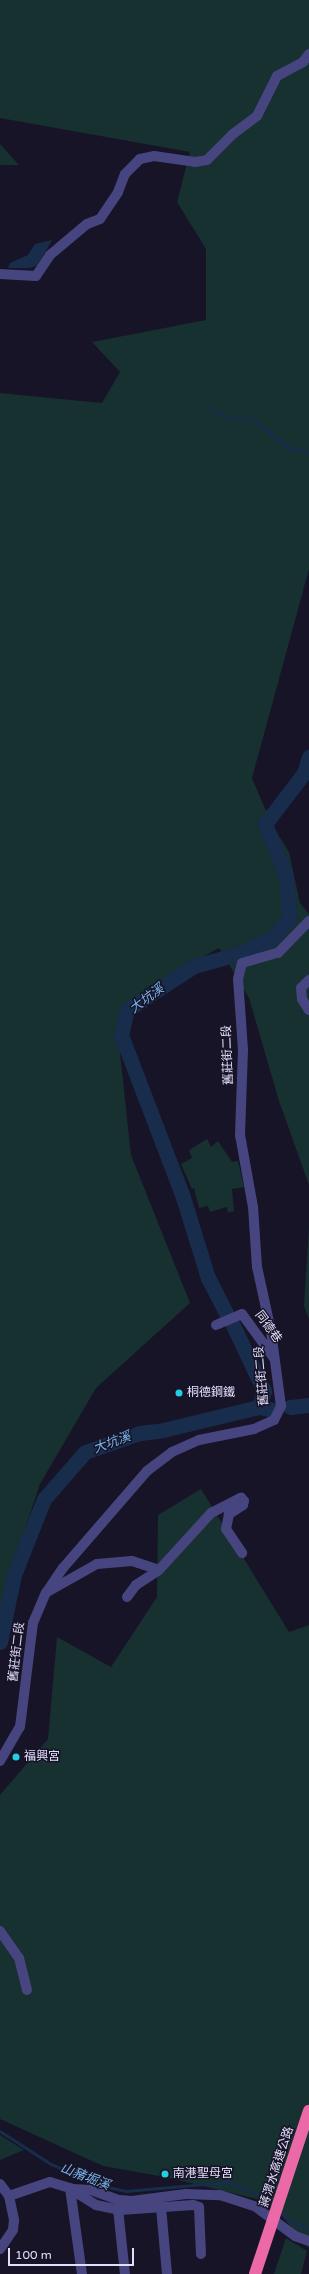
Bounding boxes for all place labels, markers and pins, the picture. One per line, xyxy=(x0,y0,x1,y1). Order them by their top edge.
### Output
place label: 桐德鋼鐵 xyxy=(187,1386,235,1400)
marker: 桐德鋼鐵 xyxy=(174,1388,184,1398)
place label: 福興宮 xyxy=(24,1750,60,1764)
marker: 福興宮 xyxy=(11,1752,21,1762)
place label: 南港聖母宮 xyxy=(173,2167,233,2181)
marker: 南港聖母宮 xyxy=(160,2169,170,2179)

